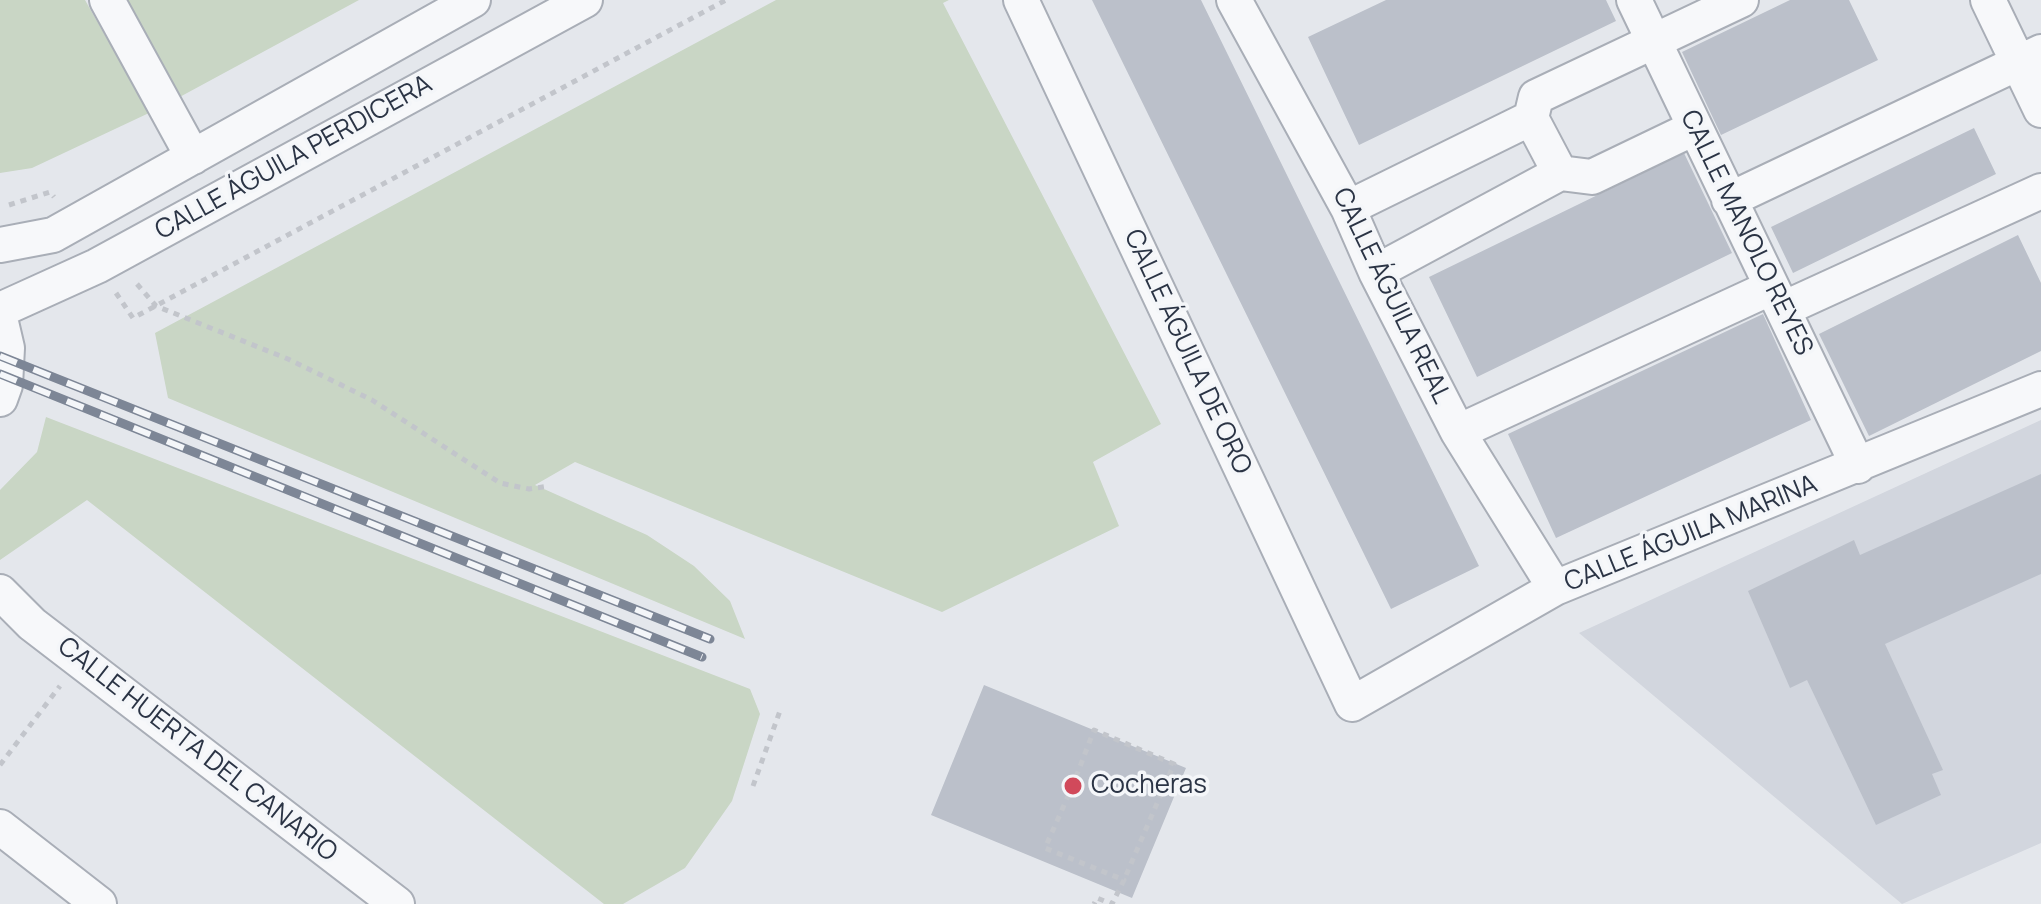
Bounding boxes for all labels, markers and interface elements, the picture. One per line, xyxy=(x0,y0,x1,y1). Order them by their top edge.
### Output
street label: CALLE ÁGUILA PERDICERA xyxy=(150,69,438,247)
street label: CALLE MANOLO REYES xyxy=(1673,105,1819,361)
street label: CALLE ÁGUILA REAL xyxy=(1325,183,1457,409)
street label: CALLE ÁGUILA DE ORO xyxy=(1117,225,1257,479)
street label: CALLE ÁGUILA MARINA xyxy=(1560,469,1822,599)
street label: CALLE HUERTA DEL CANARIO xyxy=(51,631,343,869)
place label: Cocheras xyxy=(1091,770,1207,802)
marker: Cocheras xyxy=(1062,775,1084,797)

